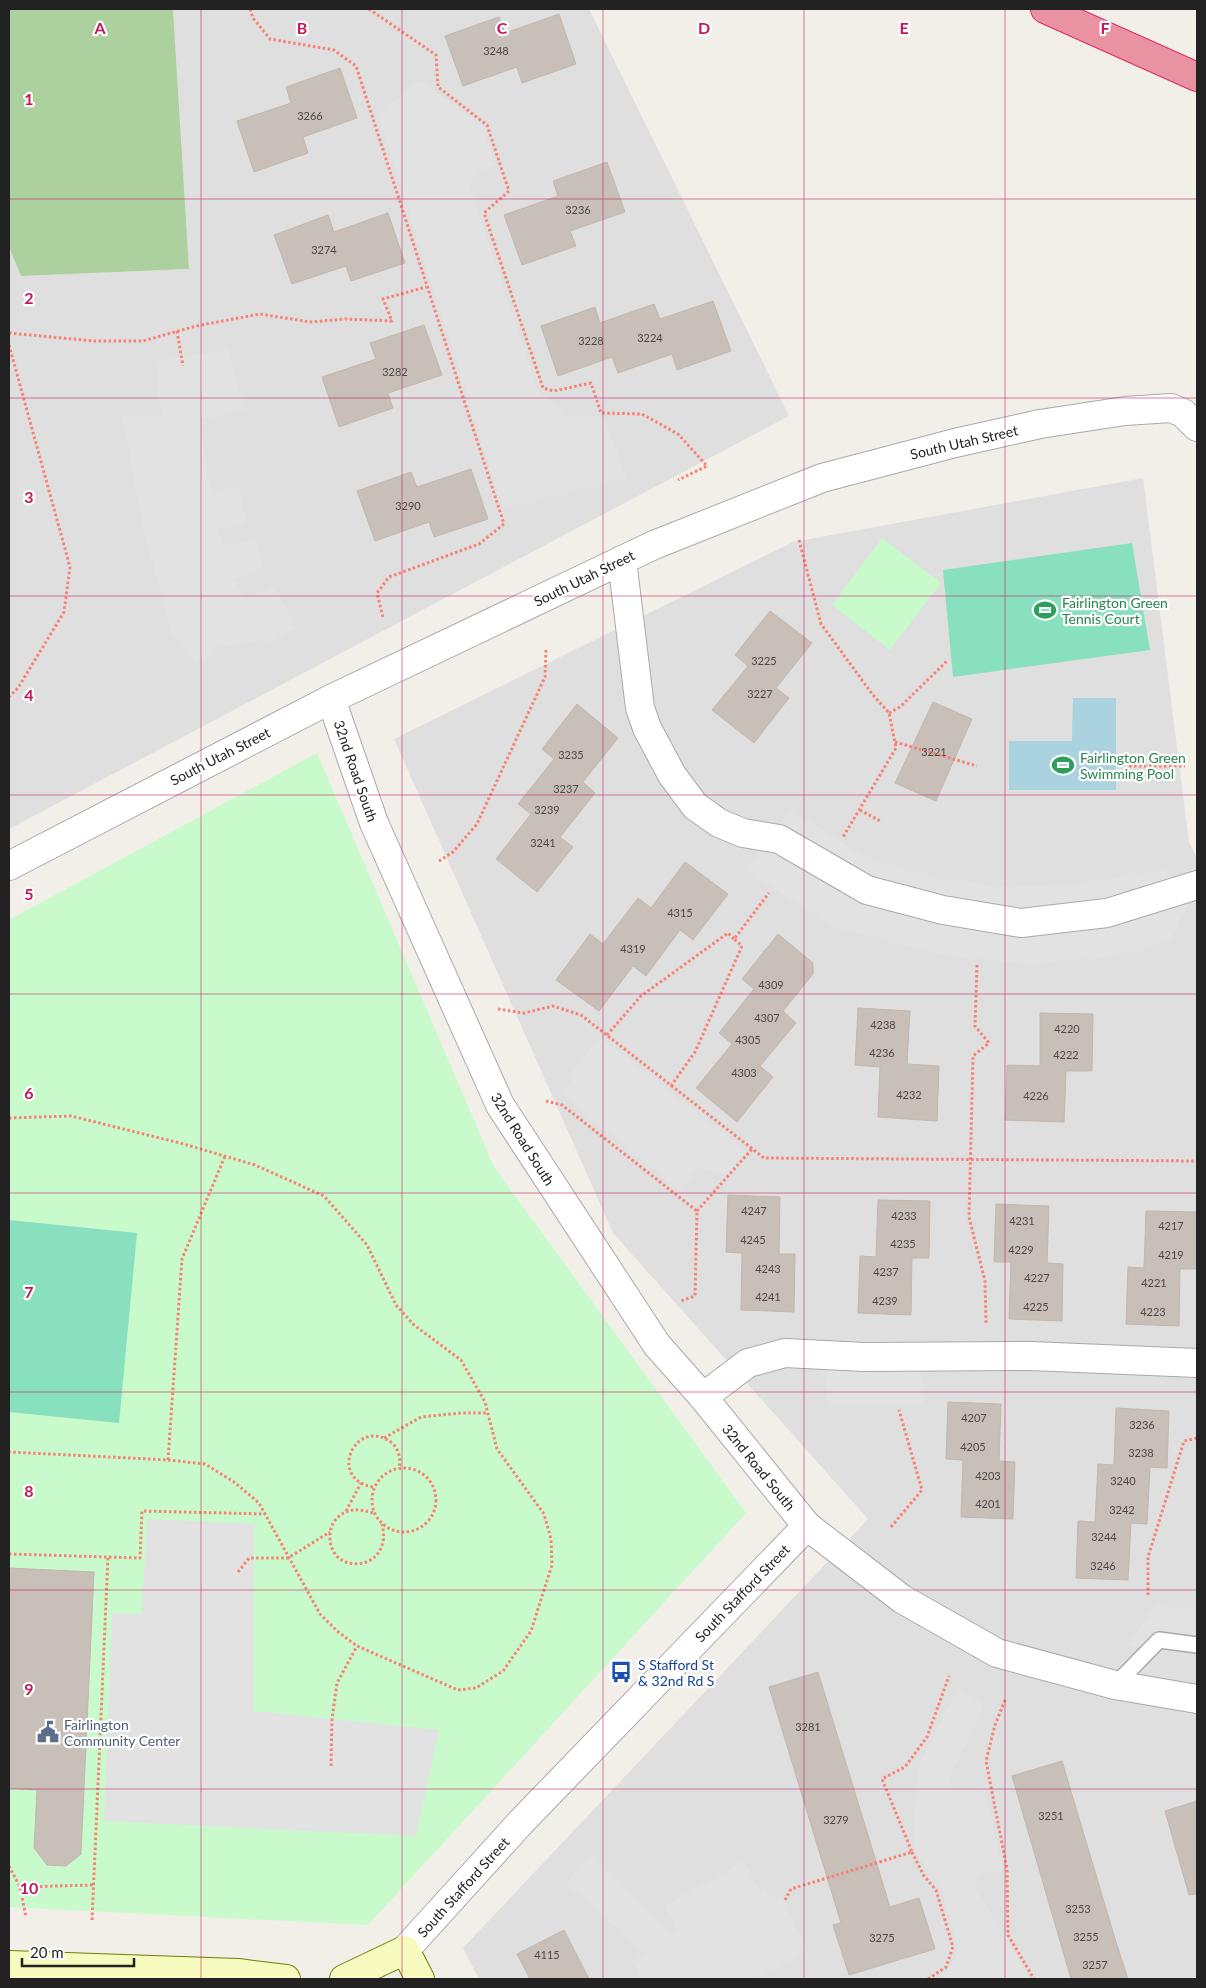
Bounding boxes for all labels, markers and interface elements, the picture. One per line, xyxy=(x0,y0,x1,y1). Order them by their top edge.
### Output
text: A xyxy=(93,18,106,37)
text: B xyxy=(297,18,307,37)
text: C xyxy=(497,18,508,37)
text: D xyxy=(698,18,710,37)
text: E xyxy=(899,18,909,37)
text: F xyxy=(1100,18,1110,37)
house number: 3248 xyxy=(483,44,509,57)
text: 1 xyxy=(24,89,34,108)
house number: 3266 xyxy=(297,109,323,122)
house number: 3236 xyxy=(565,203,591,216)
house number: 3274 xyxy=(311,243,337,256)
text: 2 xyxy=(24,288,34,307)
house number: 3224 xyxy=(637,331,663,344)
house number: 3228 xyxy=(578,334,604,347)
house number: 3282 xyxy=(382,365,408,378)
street label: South Utah Street xyxy=(908,421,1020,463)
text: 3 xyxy=(24,487,34,506)
house number: 3290 xyxy=(395,499,421,512)
street label: South Utah Street xyxy=(531,546,637,610)
place label: Fairlington Green Tennis Court xyxy=(1062,594,1168,627)
sports icon: Fairlington Green Tennis Court xyxy=(1032,597,1058,623)
house number: 3225 xyxy=(751,654,777,667)
text: 4 xyxy=(24,685,34,704)
house number: 3227 xyxy=(747,687,773,700)
street label: 32nd Road South xyxy=(331,718,381,824)
street label: South Utah Street xyxy=(167,723,273,789)
house number: 3221 xyxy=(921,745,947,758)
house number: 3235 xyxy=(558,748,584,761)
place label: Fairlington Green Swimming Pool xyxy=(1080,749,1186,782)
sports icon: Fairlington Green Swimming Pool xyxy=(1050,752,1076,778)
house number: 3237 xyxy=(553,782,579,795)
house number: 3239 xyxy=(534,803,560,816)
house number: 3241 xyxy=(530,836,556,849)
text: 5 xyxy=(24,884,34,903)
house number: 4315 xyxy=(667,906,693,919)
house number: 4319 xyxy=(620,942,646,955)
house number: 4309 xyxy=(758,978,784,991)
house number: 4307 xyxy=(754,1011,780,1024)
house number: 4238 xyxy=(870,1018,896,1031)
house number: 4220 xyxy=(1054,1022,1080,1035)
house number: 4305 xyxy=(735,1033,761,1046)
house number: 4236 xyxy=(869,1046,895,1059)
house number: 4222 xyxy=(1053,1048,1079,1061)
house number: 4303 xyxy=(731,1066,757,1079)
text: 6 xyxy=(24,1083,34,1102)
house number: 4232 xyxy=(896,1088,922,1101)
street label: 32nd Road South xyxy=(488,1089,558,1189)
house number: 4226 xyxy=(1023,1089,1049,1102)
house number: 4247 xyxy=(741,1204,767,1217)
house number: 4233 xyxy=(891,1209,917,1222)
house number: 4231 xyxy=(1009,1214,1035,1227)
house number: 4217 xyxy=(1158,1219,1184,1232)
house number: 4245 xyxy=(740,1233,766,1246)
house number: 4235 xyxy=(890,1237,916,1250)
house number: 4229 xyxy=(1008,1243,1034,1256)
house number: 4219 xyxy=(1158,1248,1184,1261)
house number: 4243 xyxy=(755,1262,781,1275)
house number: 4237 xyxy=(873,1265,899,1278)
house number: 4227 xyxy=(1024,1271,1050,1284)
house number: 4221 xyxy=(1141,1276,1167,1289)
text: 7 xyxy=(24,1282,34,1301)
house number: 4241 xyxy=(755,1290,781,1303)
house number: 4239 xyxy=(872,1294,898,1307)
house number: 4225 xyxy=(1023,1300,1049,1313)
house number: 4223 xyxy=(1140,1305,1166,1318)
house number: 4207 xyxy=(961,1411,987,1424)
house number: 3236 xyxy=(1129,1418,1155,1431)
street label: 32nd Road South xyxy=(719,1420,799,1514)
house number: 4205 xyxy=(960,1440,986,1453)
house number: 3238 xyxy=(1128,1446,1154,1459)
house number: 4203 xyxy=(975,1469,1001,1482)
house number: 3240 xyxy=(1110,1474,1136,1487)
text: 8 xyxy=(24,1481,34,1500)
house number: 4201 xyxy=(975,1497,1001,1510)
house number: 3242 xyxy=(1109,1503,1135,1516)
house number: 3244 xyxy=(1091,1530,1117,1543)
street label: South Stafford Street xyxy=(691,1541,793,1645)
house number: 3246 xyxy=(1090,1559,1116,1572)
place label: S Stafford St & 32nd Rd S xyxy=(638,1656,714,1689)
bus stop icon: S Stafford St & 32nd Rd S xyxy=(608,1659,634,1685)
text: 9 xyxy=(24,1679,34,1698)
place label: Fairlington Community Center xyxy=(64,1716,180,1749)
public building icon: Fairlington Community Center xyxy=(35,1719,61,1745)
house number: 3281 xyxy=(795,1720,821,1733)
house number: 3251 xyxy=(1038,1809,1064,1822)
house number: 3279 xyxy=(823,1813,849,1826)
street label: South Stafford Street xyxy=(414,1833,512,1941)
text: 10 xyxy=(20,1878,38,1897)
house number: 3253 xyxy=(1065,1902,1091,1915)
house number: 3255 xyxy=(1073,1930,1099,1943)
house number: 3275 xyxy=(869,1931,895,1944)
scale bar xyxy=(22,1936,135,1968)
text: 20 m xyxy=(30,1943,64,1961)
house number: 4115 xyxy=(534,1948,560,1961)
house number: 3257 xyxy=(1082,1958,1108,1971)

